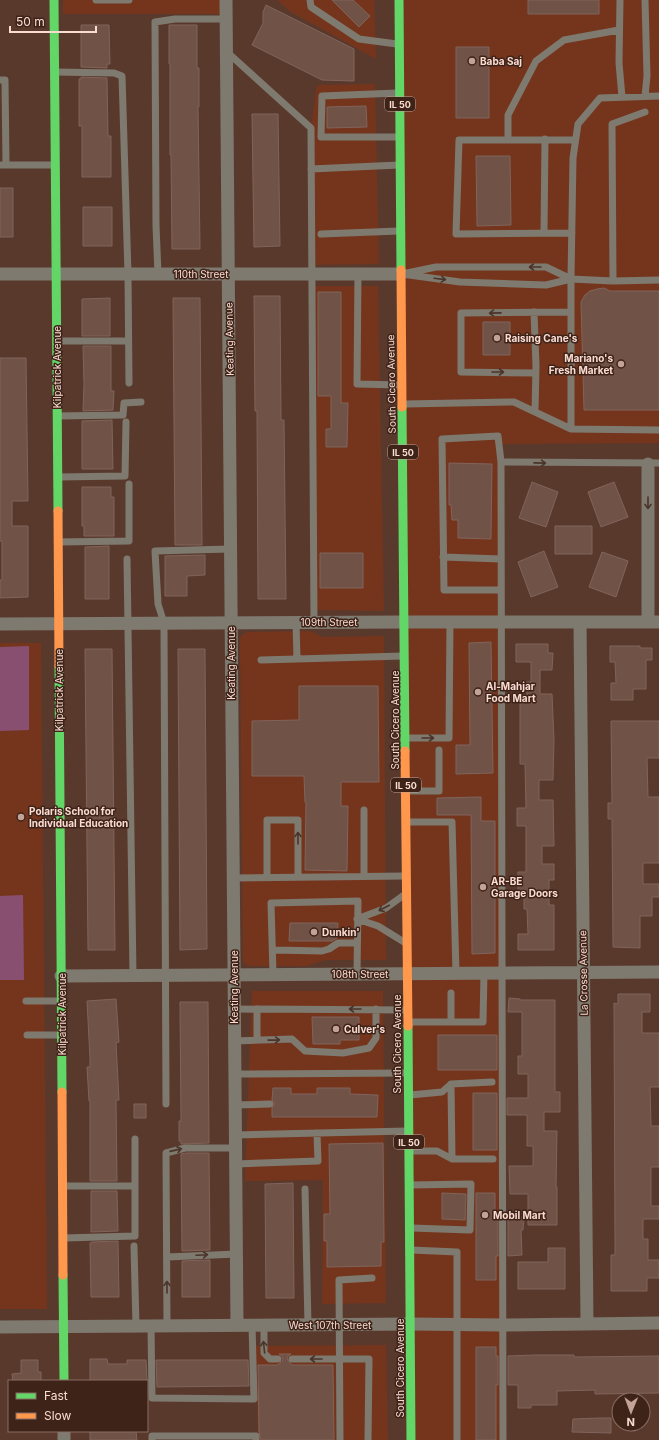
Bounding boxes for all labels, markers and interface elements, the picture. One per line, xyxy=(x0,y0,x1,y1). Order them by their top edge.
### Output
scale bar xyxy=(10,8,96,34)
text: 50 m xyxy=(16,14,45,29)
place label: Baba Saj xyxy=(480,55,522,67)
marker: Baba Saj xyxy=(467,56,477,66)
road number: IL 50 xyxy=(385,97,415,111)
one-way arrow xyxy=(529,263,542,271)
street label: 110th Street xyxy=(174,268,229,280)
one-way arrow xyxy=(433,275,446,283)
street label: Keating Avenue xyxy=(222,302,236,376)
one-way arrow xyxy=(489,309,502,317)
street label: Kilpatrick Avenue xyxy=(51,326,63,408)
place label: Raising Cane's xyxy=(505,332,578,345)
marker: Raising Cane's xyxy=(492,333,502,343)
street label: South Cicero Avenue xyxy=(384,334,398,434)
place label: Mariano's Fresh Market xyxy=(549,352,613,376)
marker: Mariano's Fresh Market xyxy=(616,359,626,369)
one-way arrow xyxy=(491,368,504,376)
road number: IL 50 xyxy=(388,445,418,459)
one-way arrow xyxy=(533,459,546,467)
one-way arrow xyxy=(644,496,652,509)
street label: 109th Street xyxy=(301,616,358,628)
street label: Keating Avenue xyxy=(225,626,237,700)
street label: Kilpatrick Avenue xyxy=(53,649,65,731)
street label: South Cicero Avenue xyxy=(389,670,401,770)
place label: Al-Mahjar Food Mart xyxy=(486,680,536,704)
marker: Al-Mahjar Food Mart xyxy=(473,687,483,697)
one-way arrow xyxy=(421,734,434,742)
road number: IL 50 xyxy=(391,778,421,792)
place label: Polaris School for Individual Education xyxy=(29,805,128,829)
marker: Polaris School for Individual Education xyxy=(16,812,26,822)
one-way arrow xyxy=(294,832,302,845)
place label: AR-BE Garage Doors xyxy=(491,875,558,900)
marker: AR-BE Garage Doors xyxy=(478,882,488,892)
one-way arrow xyxy=(378,905,390,912)
place label: Dunkin' xyxy=(322,926,360,938)
marker: Dunkin' xyxy=(309,927,319,937)
street label: La Crosse Avenue xyxy=(576,930,590,1016)
street label: Keating Avenue xyxy=(228,950,240,1024)
street label: 108th Street xyxy=(332,968,389,980)
street label: Kilpatrick Avenue xyxy=(56,973,68,1055)
street label: South Cicero Avenue xyxy=(391,994,403,1094)
one-way arrow xyxy=(349,1005,362,1013)
place label: Culver's xyxy=(344,1023,386,1035)
marker: Culver's xyxy=(331,1024,341,1034)
one-way arrow xyxy=(267,1036,280,1043)
road number: IL 50 xyxy=(394,1135,424,1149)
one-way arrow xyxy=(169,1146,182,1154)
place label: Mobil Mart xyxy=(493,1209,546,1221)
marker: Mobil Mart xyxy=(480,1210,490,1220)
one-way arrow xyxy=(195,1252,208,1259)
one-way arrow xyxy=(163,1281,171,1294)
street label: South Cicero Avenue xyxy=(394,1318,406,1418)
street label: West 107th Street xyxy=(289,1319,372,1331)
one-way arrow xyxy=(260,1341,268,1354)
one-way arrow xyxy=(310,1355,323,1363)
legend xyxy=(8,1380,148,1432)
text: Fast xyxy=(44,1388,68,1403)
north arrow xyxy=(611,1392,651,1432)
text: Slow xyxy=(44,1408,72,1423)
text: N xyxy=(627,1415,635,1429)

